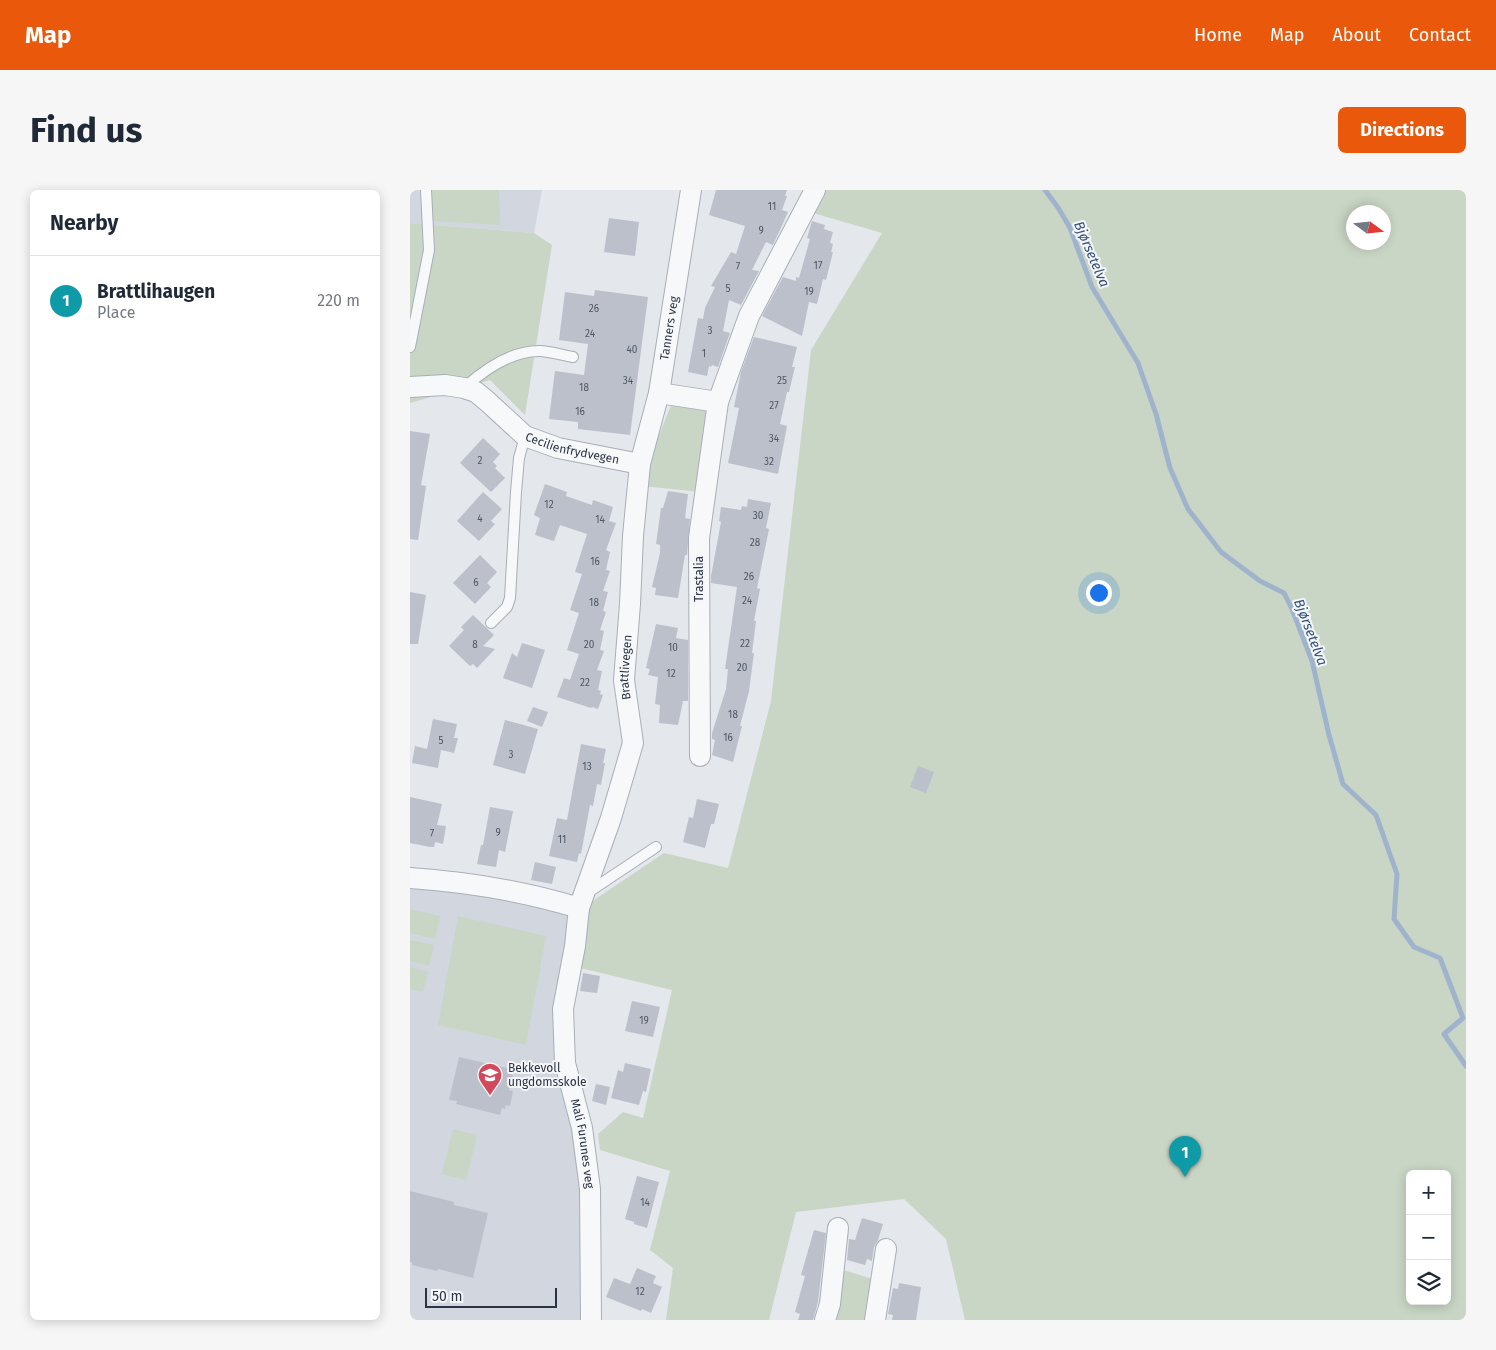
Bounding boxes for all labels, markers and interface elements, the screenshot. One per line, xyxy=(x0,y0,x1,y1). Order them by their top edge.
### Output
text: Map xyxy=(25,21,71,49)
text: Home xyxy=(1194,24,1242,46)
text: Map xyxy=(1270,24,1304,46)
text: About xyxy=(1332,24,1381,46)
text: Contact xyxy=(1409,24,1471,46)
button: Directions xyxy=(1338,107,1466,153)
text: Find us xyxy=(30,109,142,151)
house number: 11 xyxy=(768,201,776,213)
north arrow xyxy=(1346,205,1391,250)
text: Nearby xyxy=(50,210,118,236)
water label: Bjørsetelva xyxy=(1070,219,1113,290)
house number: 9 xyxy=(758,225,764,237)
house number: 17 xyxy=(814,260,823,272)
house number: 7 xyxy=(736,261,741,273)
text: Brattlihaugen xyxy=(97,280,215,303)
house number: 5 xyxy=(725,283,731,295)
house number: 19 xyxy=(804,286,814,298)
text: 1 xyxy=(62,291,70,310)
text: 220 m xyxy=(317,291,360,310)
street label: Tanners veg xyxy=(657,294,681,361)
text: Place xyxy=(97,303,136,322)
house number: 26 xyxy=(589,303,599,315)
house number: 3 xyxy=(708,325,713,337)
house number: 24 xyxy=(585,328,596,340)
house number: 40 xyxy=(627,344,638,356)
house number: 1 xyxy=(702,348,706,360)
house number: 34 xyxy=(623,375,634,387)
house number: 25 xyxy=(777,375,787,387)
house number: 18 xyxy=(579,382,589,394)
house number: 27 xyxy=(769,400,779,412)
house number: 16 xyxy=(575,406,585,418)
street label: Cecilienfrydvegen xyxy=(524,430,620,467)
house number: 34 xyxy=(769,433,780,445)
house number: 2 xyxy=(478,455,483,467)
house number: 32 xyxy=(764,456,774,468)
house number: 12 xyxy=(544,499,554,511)
house number: 30 xyxy=(753,510,764,522)
house number: 4 xyxy=(477,513,483,525)
house number: 14 xyxy=(595,514,606,526)
house number: 28 xyxy=(750,537,761,549)
house number: 16 xyxy=(590,556,600,568)
street label: Trastalia xyxy=(692,556,706,602)
house number: 26 xyxy=(744,571,754,583)
house number: 6 xyxy=(473,577,479,589)
your location xyxy=(1086,580,1112,606)
house number: 24 xyxy=(742,595,753,607)
house number: 18 xyxy=(589,597,599,609)
water label: Bjørsetelva xyxy=(1290,597,1331,668)
street label: Brattlivegen xyxy=(617,634,635,701)
house number: 22 xyxy=(740,638,750,650)
house number: 8 xyxy=(472,639,478,651)
house number: 20 xyxy=(584,639,595,651)
house number: 10 xyxy=(668,642,678,654)
house number: 20 xyxy=(737,662,748,674)
house number: 12 xyxy=(666,668,676,680)
house number: 22 xyxy=(580,677,590,689)
house number: 18 xyxy=(728,709,738,721)
house number: 16 xyxy=(723,732,733,744)
house number: 5 xyxy=(438,735,444,747)
house number: 3 xyxy=(509,749,514,761)
house number: 13 xyxy=(582,761,592,773)
house number: 9 xyxy=(495,827,501,839)
house number: 7 xyxy=(430,828,435,840)
house number: 11 xyxy=(558,834,566,846)
house number: 19 xyxy=(639,1015,649,1027)
place label: Bekkevoll ungdomsskole xyxy=(508,1061,587,1089)
school or university icon: Bekkevoll ungdomsskole xyxy=(477,1062,503,1096)
street label: Mali Furunes veg xyxy=(568,1097,597,1190)
pin: 1 xyxy=(1169,1136,1201,1177)
map controls xyxy=(1406,1170,1451,1305)
button: + xyxy=(1406,1170,1451,1215)
house number: 14 xyxy=(640,1197,651,1209)
button: − xyxy=(1406,1215,1451,1260)
button: layers xyxy=(1406,1260,1451,1305)
scale bar xyxy=(425,1285,558,1308)
house number: 12 xyxy=(635,1286,645,1298)
text: 50 m xyxy=(432,1288,463,1305)

